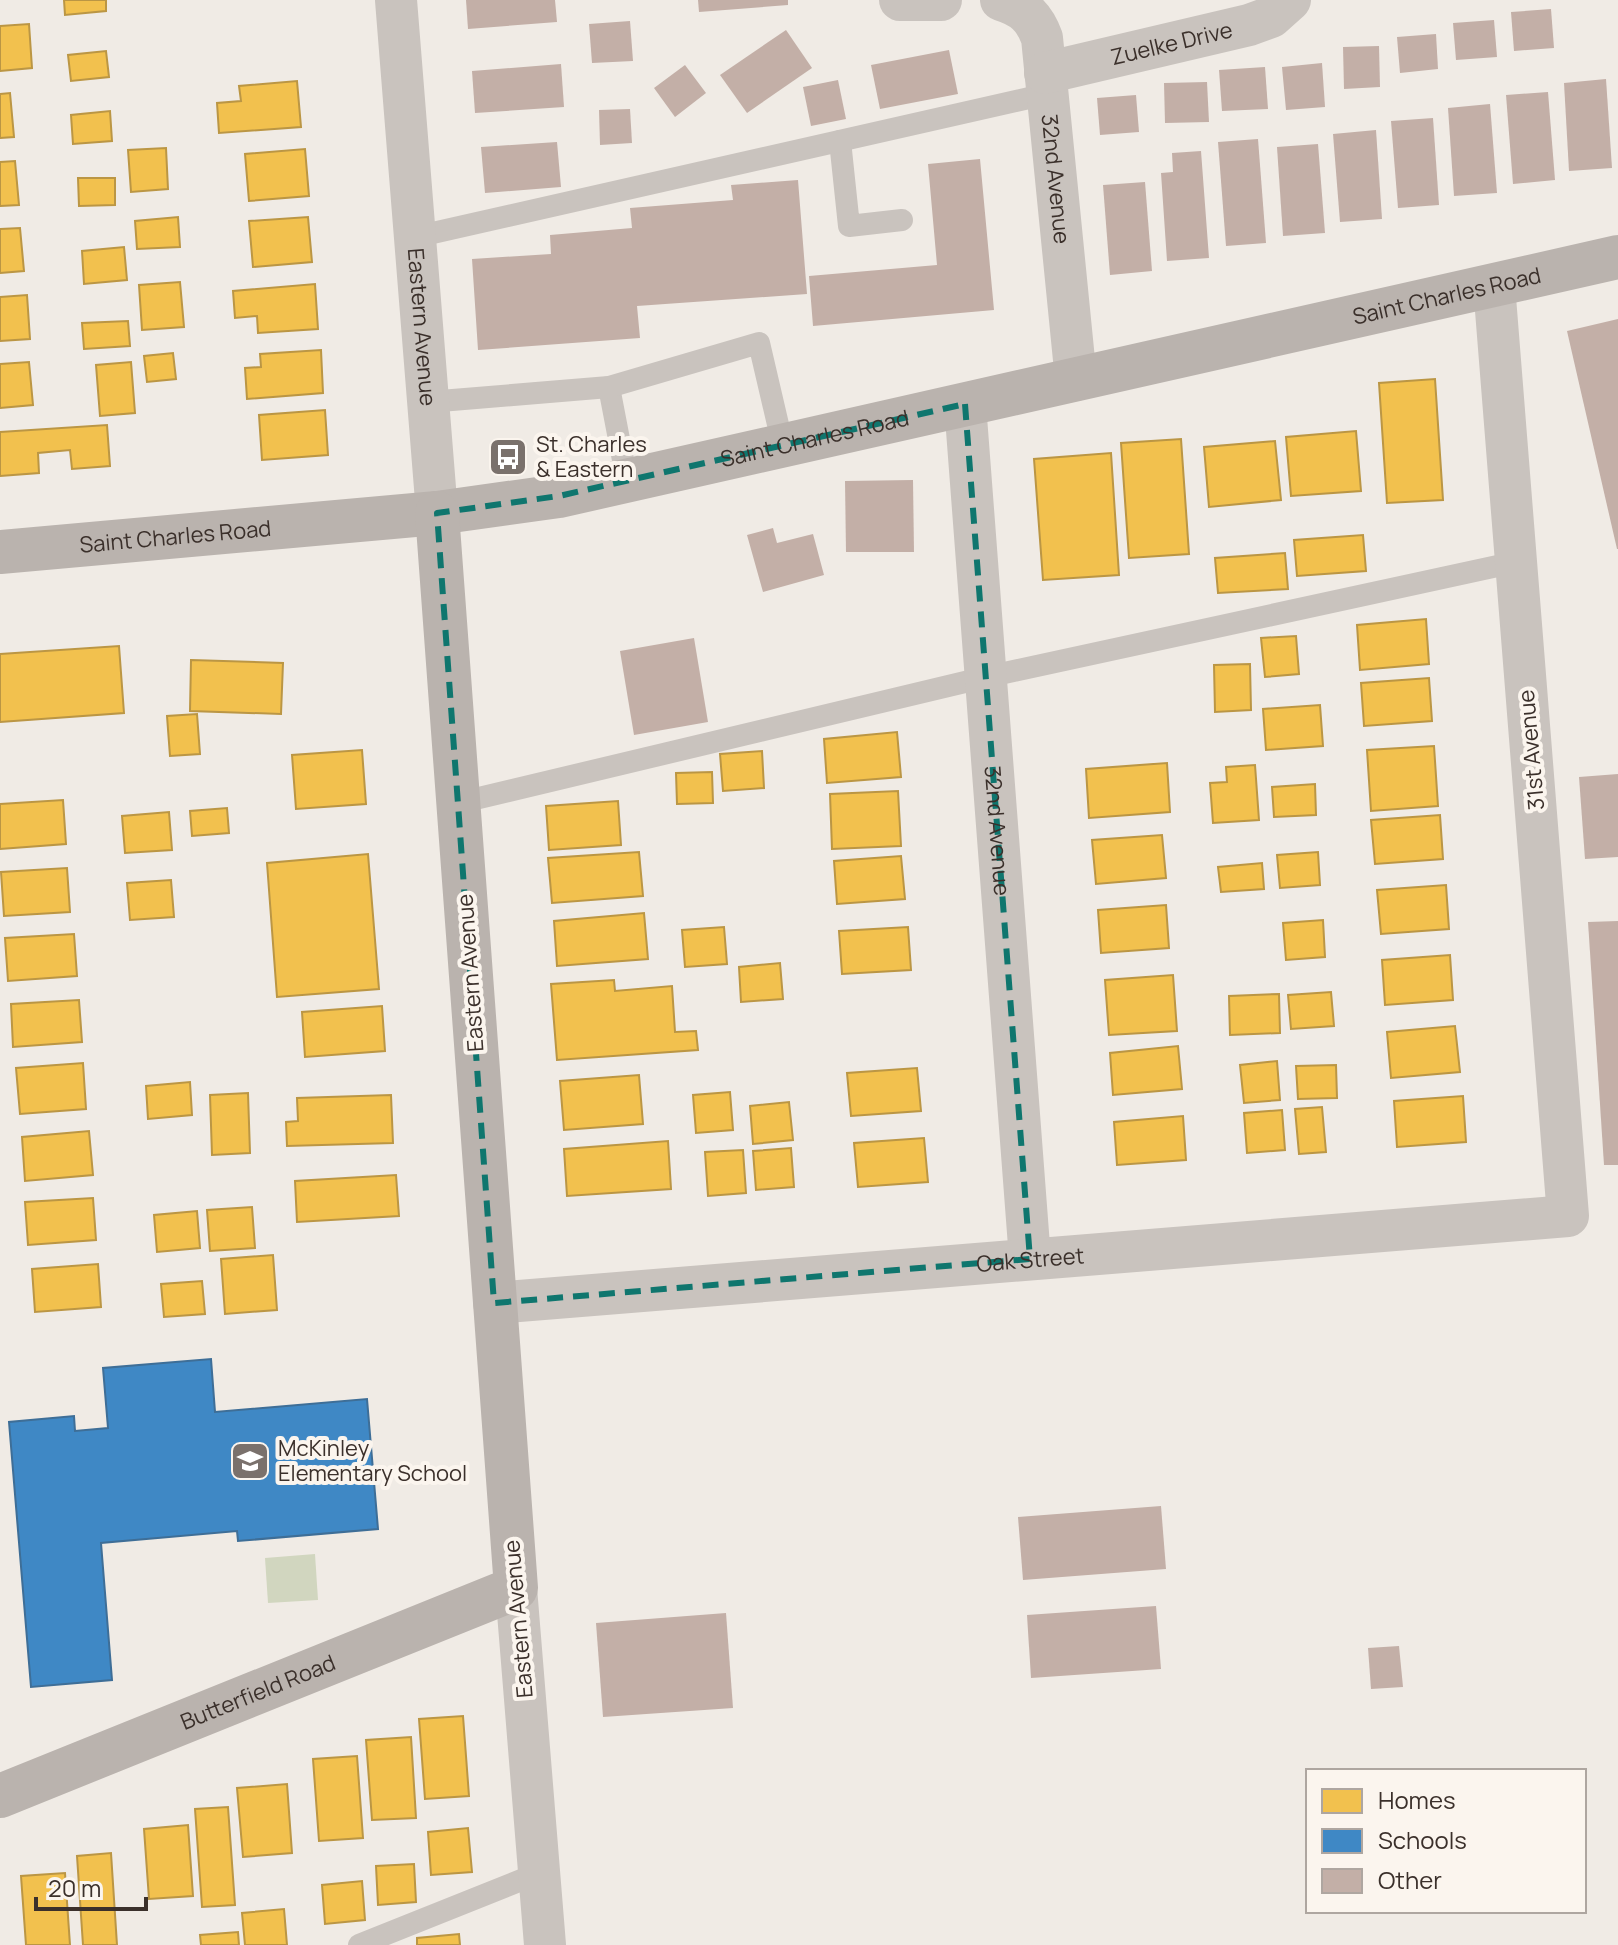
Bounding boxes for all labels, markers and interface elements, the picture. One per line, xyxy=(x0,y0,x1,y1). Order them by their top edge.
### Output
street label: Zuelke Drive xyxy=(1108,14,1235,72)
street label: 32nd Avenue xyxy=(1035,112,1077,245)
street label: Eastern Avenue xyxy=(401,247,443,407)
street label: Saint Charles Road xyxy=(1350,260,1544,331)
street label: Saint Charles Road xyxy=(718,402,912,474)
place label: St. Charles & Eastern xyxy=(536,429,647,484)
bus stop icon: St. Charles & Eastern xyxy=(487,436,529,478)
street label: Saint Charles Road xyxy=(78,513,272,560)
street label: 31st Avenue xyxy=(1511,688,1551,811)
street label: 32nd Avenue xyxy=(978,765,1017,897)
street label: Eastern Avenue xyxy=(450,893,490,1053)
street label: Oak Street xyxy=(975,1240,1086,1279)
place label: McKinley Elementary School xyxy=(278,1433,467,1488)
school or university icon: McKinley Elementary School xyxy=(229,1440,271,1482)
street label: Eastern Avenue xyxy=(496,1539,540,1699)
street label: Butterfield Road xyxy=(176,1647,340,1737)
legend xyxy=(1306,1769,1586,1913)
text: Homes xyxy=(1378,1783,1456,1816)
text: Schools xyxy=(1378,1823,1467,1856)
scale bar xyxy=(36,1861,146,1911)
text: Other xyxy=(1378,1863,1442,1896)
text: 20 m xyxy=(48,1871,101,1904)

